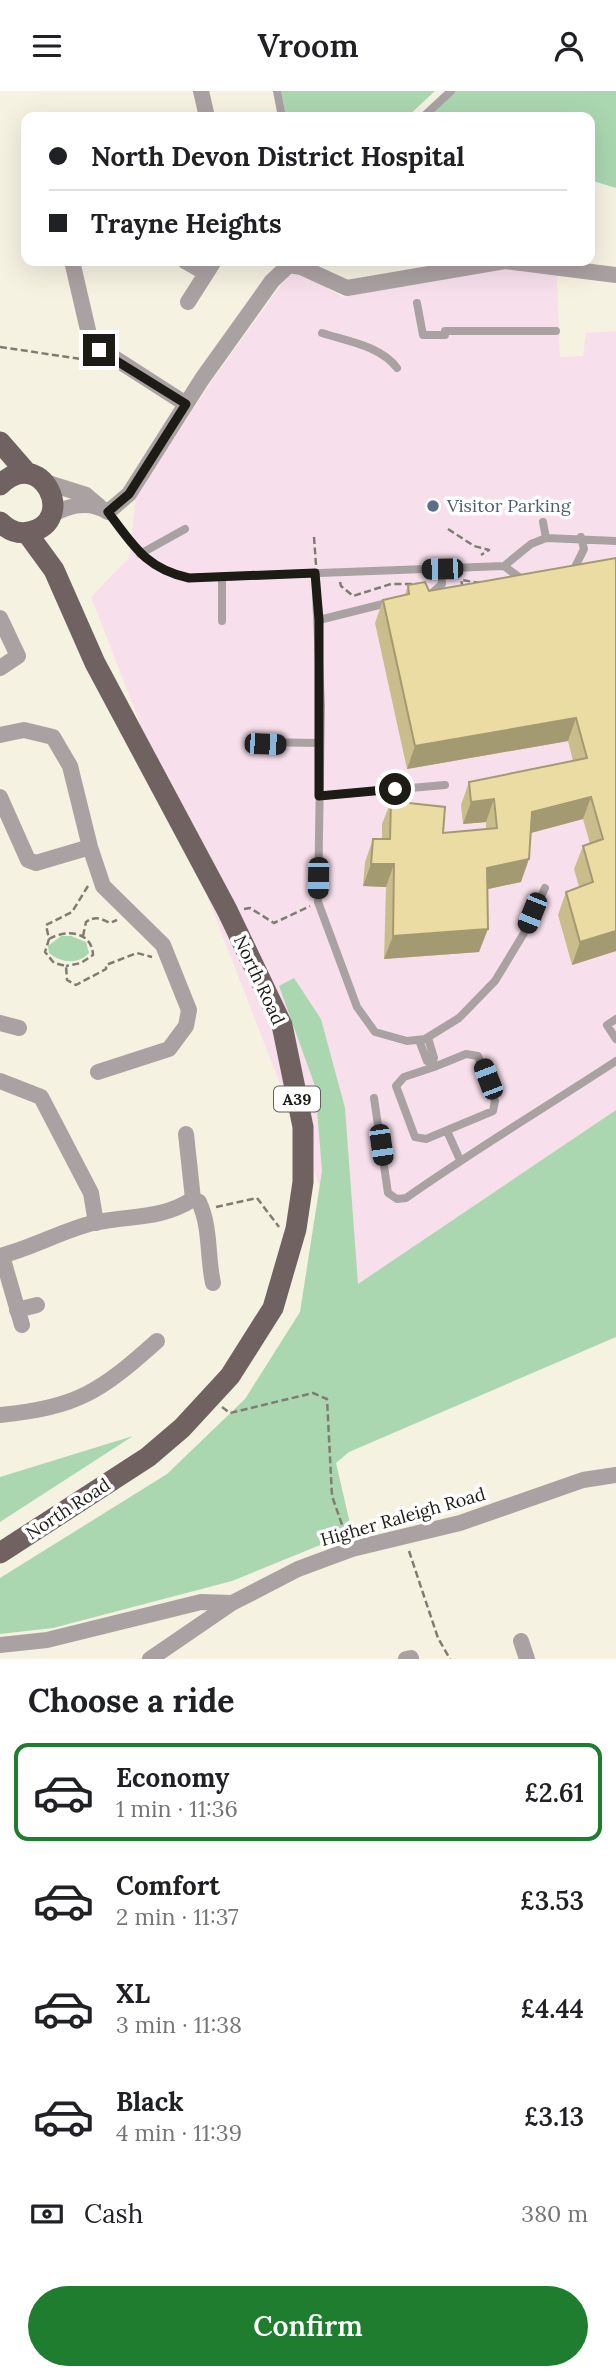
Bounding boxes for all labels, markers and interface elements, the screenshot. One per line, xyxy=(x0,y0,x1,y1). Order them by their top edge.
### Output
text: Vroom xyxy=(257,25,359,66)
icon: menu xyxy=(28,27,66,65)
icon: person xyxy=(550,27,588,65)
text: North Devon District Hospital xyxy=(91,140,465,173)
text: Trayne Heights xyxy=(91,207,282,240)
route end xyxy=(83,334,115,366)
place label: Visitor Parking xyxy=(446,494,572,517)
marker: Visitor Parking xyxy=(425,498,441,514)
car xyxy=(421,558,464,580)
car xyxy=(244,733,287,755)
route start xyxy=(379,773,411,805)
car xyxy=(308,857,329,899)
car xyxy=(515,890,550,936)
street label: North Road xyxy=(229,931,290,1028)
car xyxy=(471,1056,506,1102)
road number: A39 xyxy=(274,1087,320,1111)
car xyxy=(368,1123,395,1167)
street label: North Road xyxy=(21,1473,115,1544)
street label: Higher Raleigh Road xyxy=(318,1482,488,1551)
text: Choose a ride xyxy=(28,1680,235,1721)
icon: car xyxy=(32,1761,95,1824)
text: Economy xyxy=(116,1761,229,1794)
text: £2.61 xyxy=(524,1776,584,1809)
text: 1 min · 11:36 xyxy=(116,1794,238,1823)
icon: car xyxy=(32,1869,95,1932)
text: Comfort xyxy=(116,1869,220,1902)
text: £3.53 xyxy=(520,1884,584,1917)
text: 2 min · 11:37 xyxy=(116,1902,239,1931)
icon: car xyxy=(32,1977,95,2040)
text: XL xyxy=(116,1977,150,2010)
text: £4.44 xyxy=(520,1992,584,2025)
text: 3 min · 11:38 xyxy=(116,2010,242,2039)
icon: car xyxy=(32,2085,95,2148)
text: Black xyxy=(116,2085,184,2118)
text: £3.13 xyxy=(524,2100,584,2133)
text: 4 min · 11:39 xyxy=(116,2118,242,2147)
icon: cash xyxy=(28,2195,66,2233)
text: Cash xyxy=(84,2197,143,2230)
text: 380 m xyxy=(521,2199,588,2228)
button: Confirm xyxy=(28,2286,588,2366)

